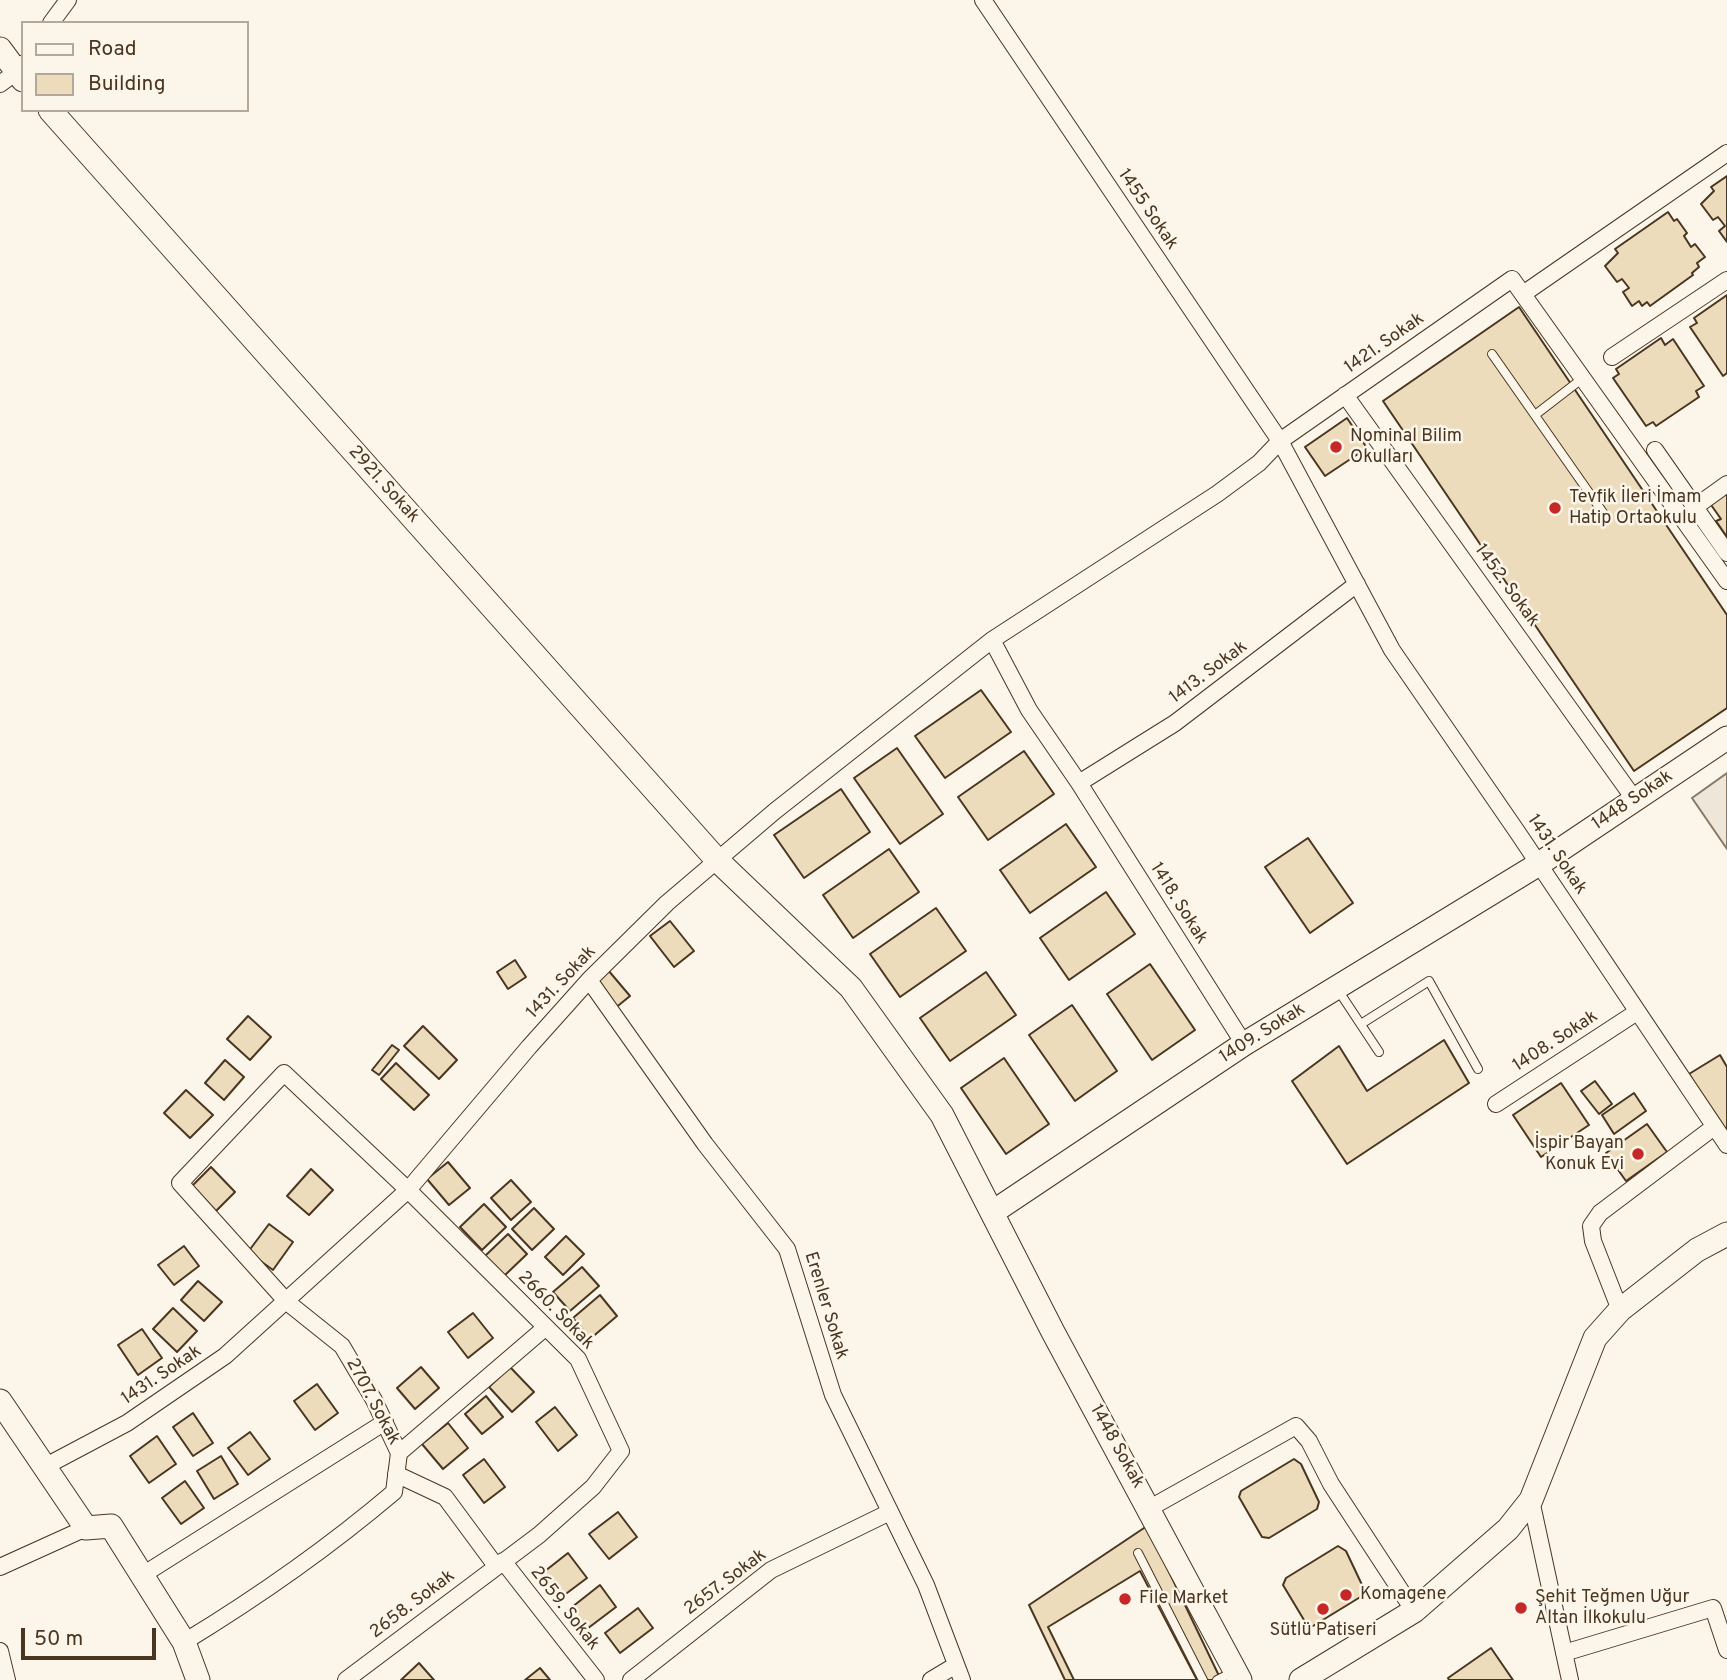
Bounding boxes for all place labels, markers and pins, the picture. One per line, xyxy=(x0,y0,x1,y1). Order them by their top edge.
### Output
place label: Nominal Bilim Okulları xyxy=(1350,426,1462,468)
marker: Nominal Bilim Okulları xyxy=(1328,439,1344,455)
place label: Tevfik İleri İmam Hatip Ortaokulu xyxy=(1569,487,1702,530)
marker: Tevfik İleri İmam Hatip Ortaokulu xyxy=(1547,500,1563,516)
place label: İspir Bayan Konuk Evi xyxy=(1534,1133,1624,1176)
marker: İspir Bayan Konuk Evi xyxy=(1630,1146,1646,1162)
place label: Komagene xyxy=(1360,1584,1446,1606)
marker: Komagene xyxy=(1338,1587,1354,1603)
place label: Şehit Teğmen Uğur Altan İlkokulu xyxy=(1535,1587,1689,1630)
place label: File Market xyxy=(1139,1588,1228,1610)
marker: File Market xyxy=(1117,1591,1133,1607)
marker: Şehit Teğmen Uğur Altan İlkokulu xyxy=(1513,1600,1529,1616)
marker: Sütlü Patiseri xyxy=(1315,1601,1331,1617)
place label: Sütlü Patiseri xyxy=(1269,1620,1377,1642)

